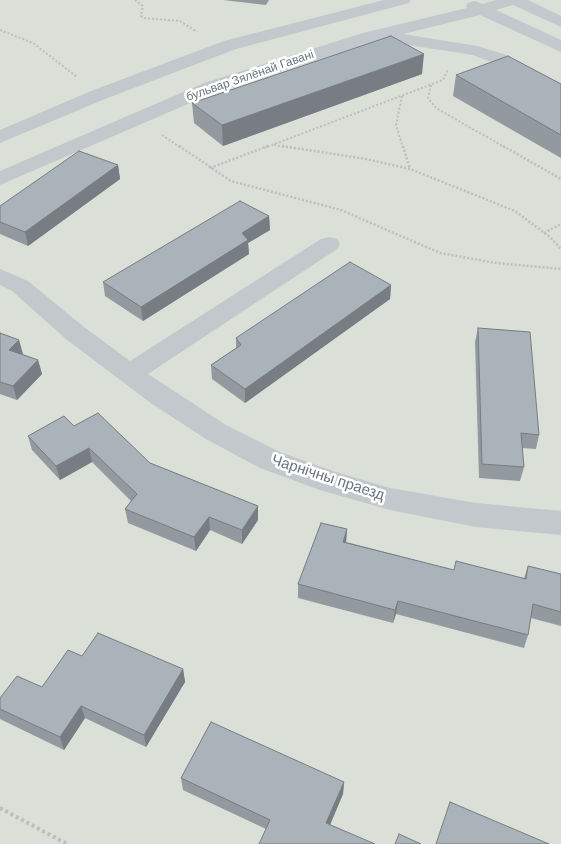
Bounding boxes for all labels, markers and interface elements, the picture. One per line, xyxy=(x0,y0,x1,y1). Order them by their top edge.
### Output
street label: бульвар Зялёнай Гавані xyxy=(184,47,316,105)
street label: Чарнічны праезд xyxy=(269,451,387,505)

